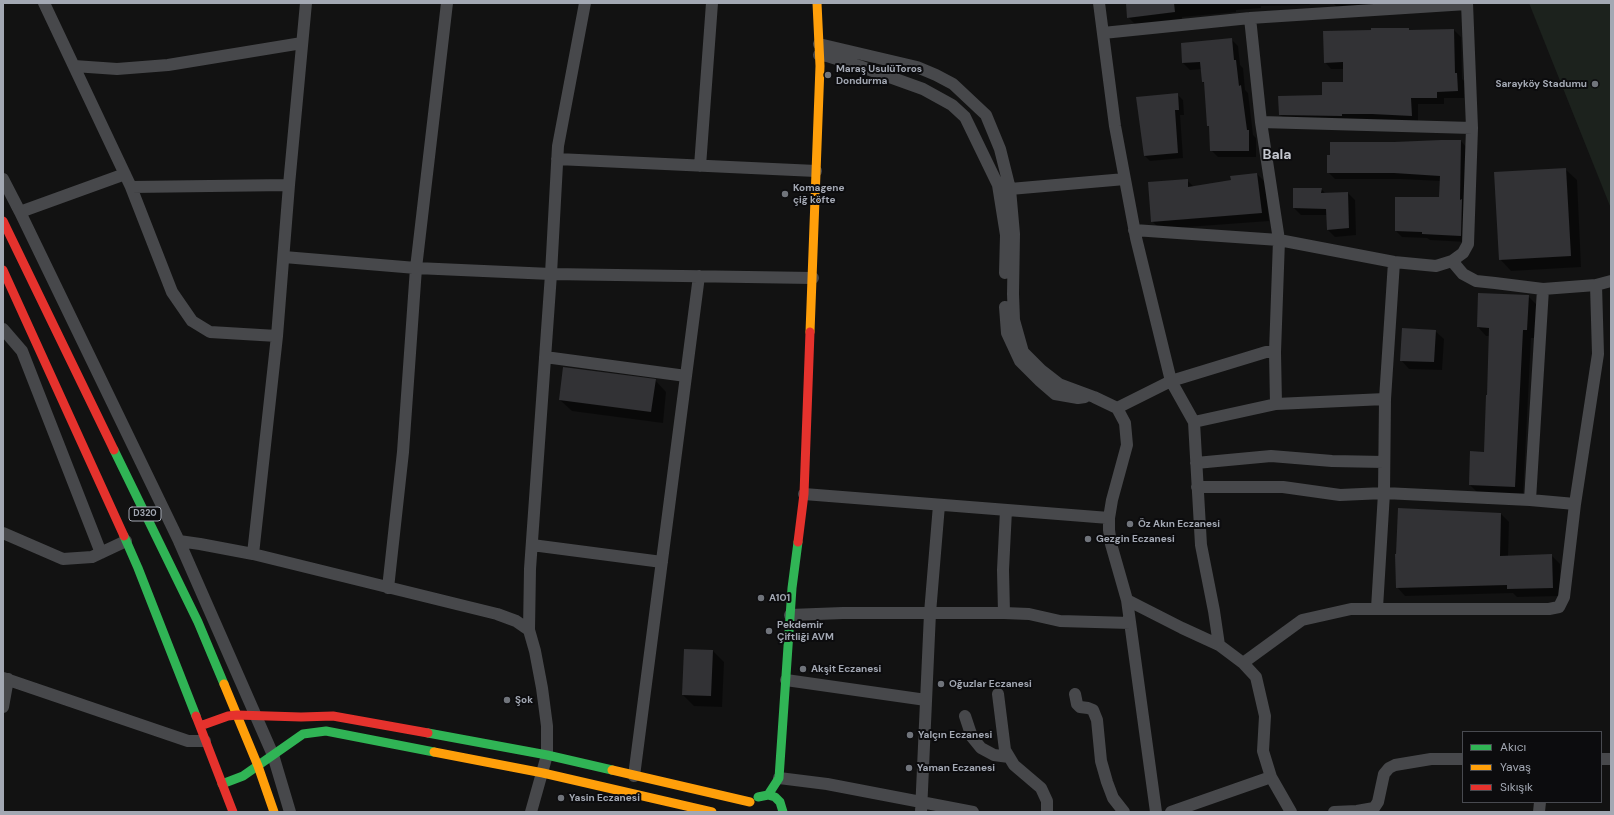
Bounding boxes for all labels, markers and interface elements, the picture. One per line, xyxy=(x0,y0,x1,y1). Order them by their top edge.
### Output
place label: Maraş UsulüToros Dondurma xyxy=(836,63,922,86)
marker: Maraş UsulüToros Dondurma xyxy=(823,70,833,80)
place label: Sarayköy Stadumu xyxy=(1495,78,1587,90)
marker: Sarayköy Stadumu xyxy=(1590,79,1600,89)
district label: Bala xyxy=(1262,147,1292,163)
place label: Komagene çiğ köfte xyxy=(793,182,844,206)
marker: Komagene çiğ köfte xyxy=(780,189,790,199)
road number: D320 xyxy=(129,507,161,521)
place label: Öz Akın Eczanesi xyxy=(1138,518,1220,530)
marker: Öz Akın Eczanesi xyxy=(1125,519,1135,529)
place label: Gezgin Eczanesi xyxy=(1096,533,1175,545)
marker: Gezgin Eczanesi xyxy=(1083,534,1093,544)
place label: A101 xyxy=(769,592,790,604)
marker: A101 xyxy=(756,593,766,603)
place label: Pekdemir Çiftliği AVM xyxy=(777,619,834,642)
marker: Pekdemir Çiftliği AVM xyxy=(764,626,774,636)
place label: Akşit Eczanesi xyxy=(811,663,881,675)
marker: Akşit Eczanesi xyxy=(798,664,808,674)
place label: Oğuzlar Eczanesi xyxy=(949,678,1032,690)
marker: Oğuzlar Eczanesi xyxy=(936,679,946,689)
place label: Şok xyxy=(515,694,533,706)
marker: Şok xyxy=(502,695,512,705)
place label: Yalçın Eczanesi xyxy=(918,729,992,741)
marker: Yalçın Eczanesi xyxy=(905,730,915,740)
legend xyxy=(1462,731,1602,803)
text: Akıcı xyxy=(1500,739,1526,755)
text: Yavaş xyxy=(1500,759,1531,775)
place label: Yaman Eczanesi xyxy=(917,762,995,774)
marker: Yaman Eczanesi xyxy=(904,763,914,773)
text: Sıkışık xyxy=(1500,779,1533,795)
place label: Yasin Eczanesi xyxy=(569,792,640,804)
marker: Yasin Eczanesi xyxy=(556,793,566,803)

